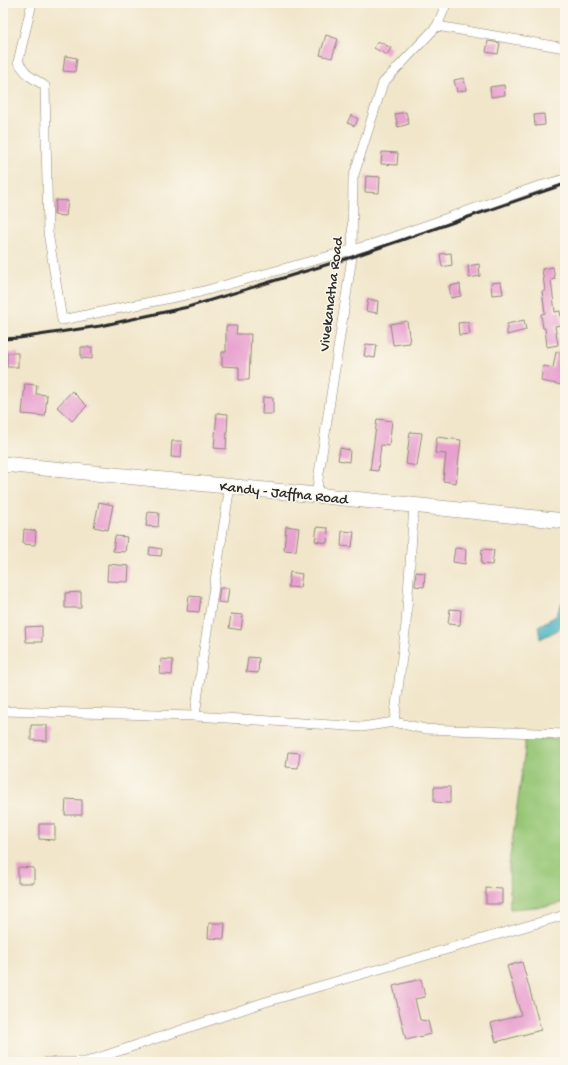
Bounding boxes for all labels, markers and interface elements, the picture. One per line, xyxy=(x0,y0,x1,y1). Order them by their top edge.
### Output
street label: Vivekanatha Road xyxy=(316,235,348,354)
street label: Kandy - Jaffna Road xyxy=(219,478,350,510)

